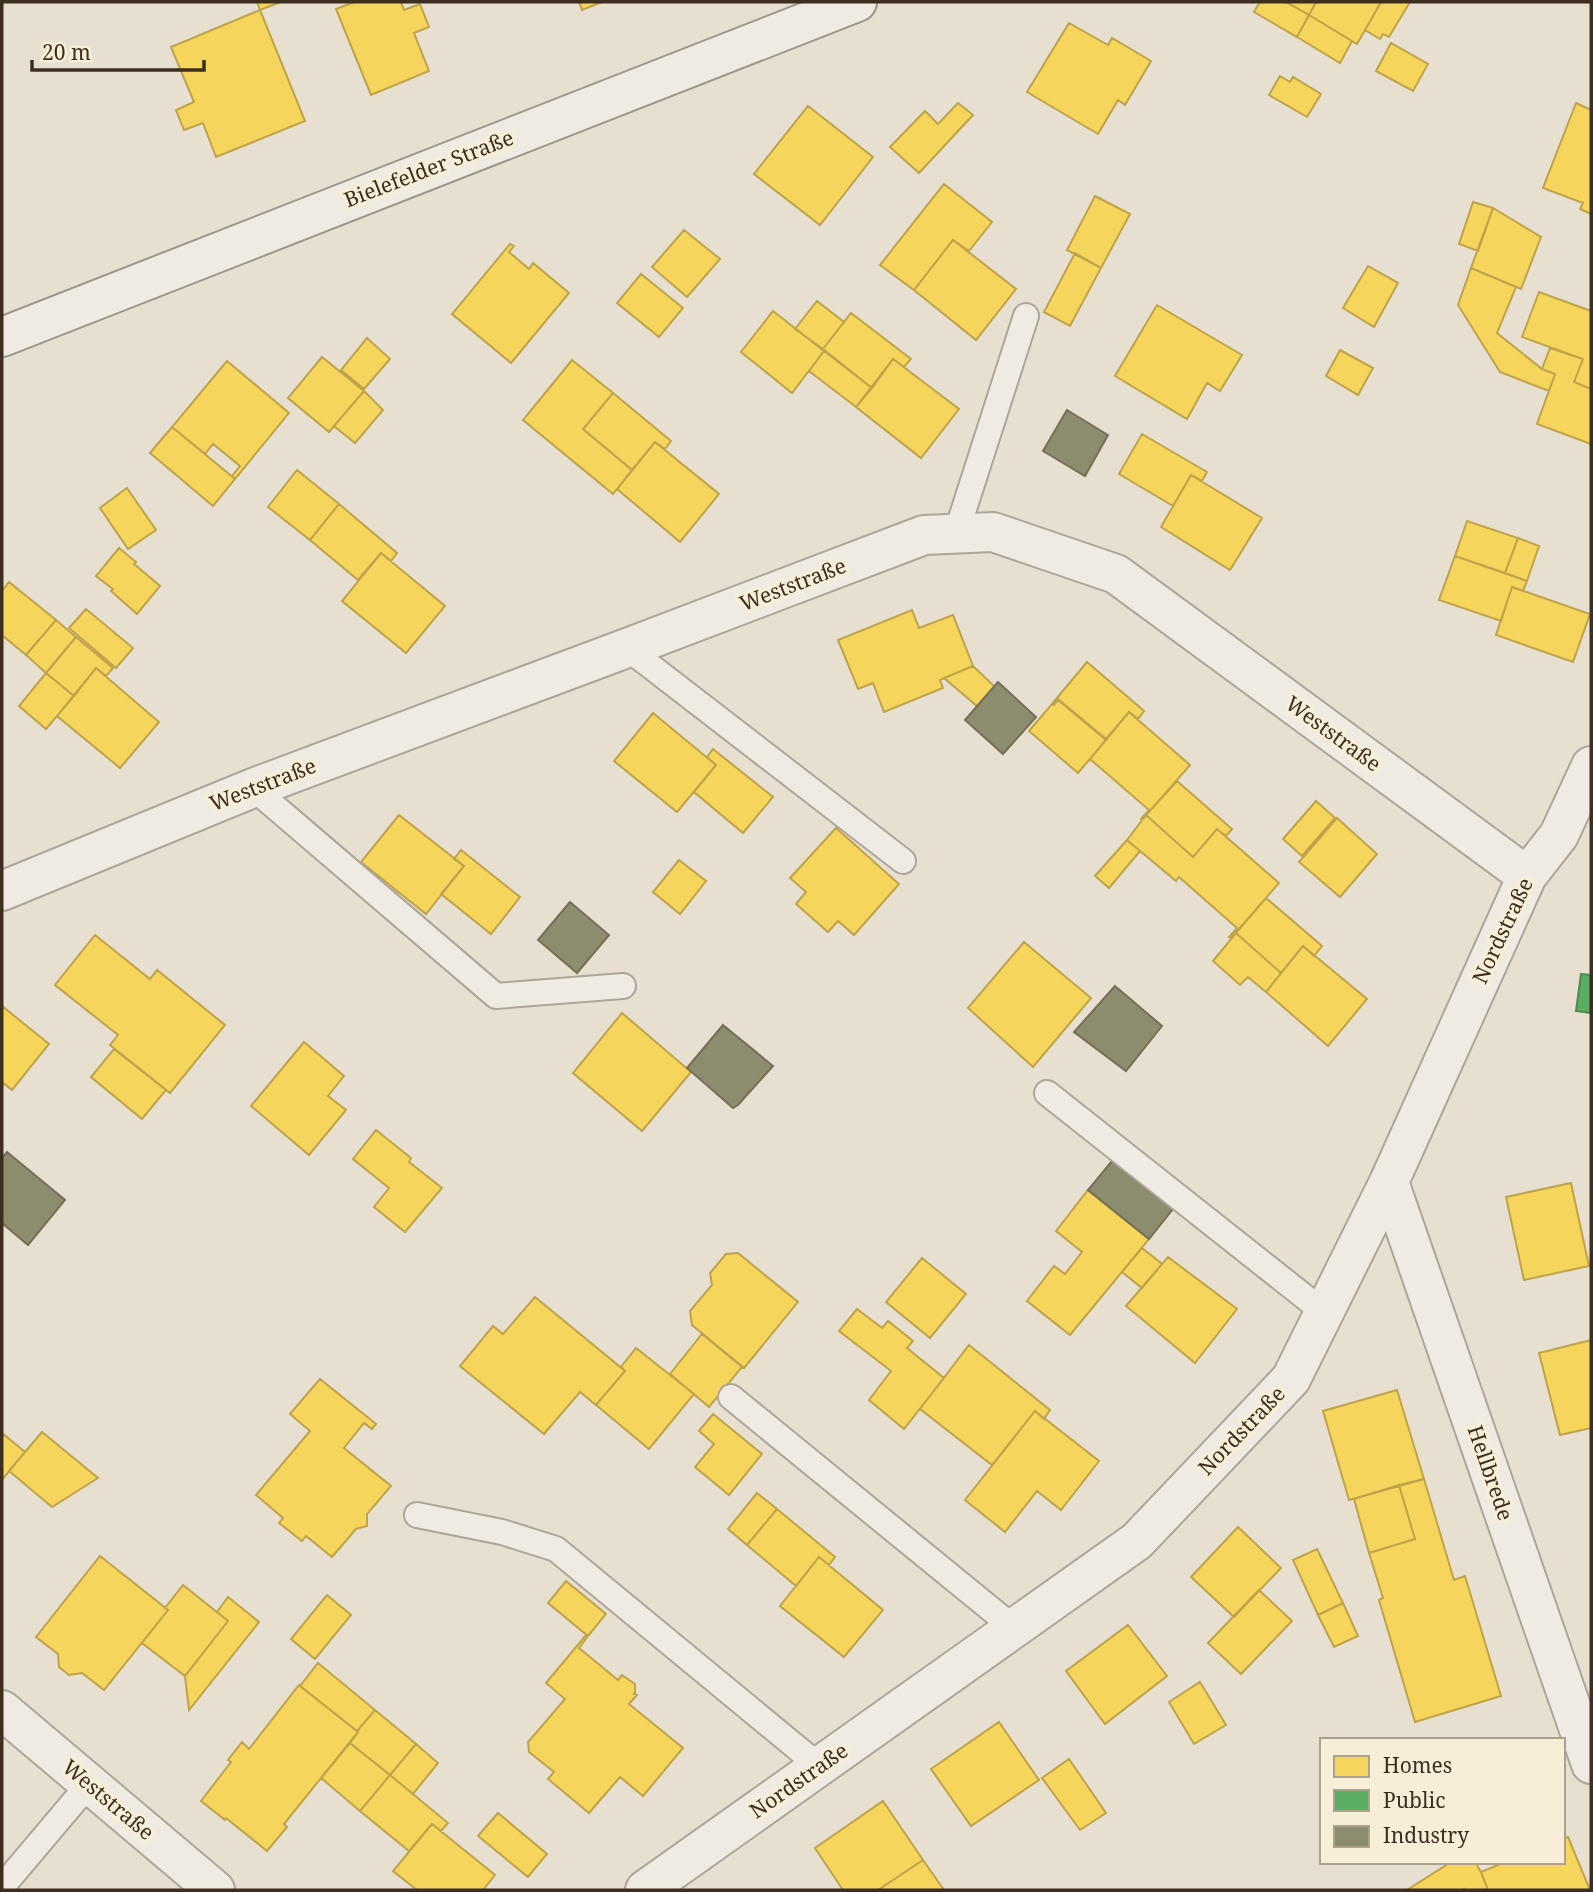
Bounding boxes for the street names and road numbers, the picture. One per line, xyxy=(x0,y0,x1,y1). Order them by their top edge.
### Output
street label: Bielefelder Straße xyxy=(340,123,517,213)
street label: Weststraße xyxy=(735,551,850,617)
street label: Weststraße xyxy=(1280,689,1387,777)
street label: Weststraße xyxy=(205,751,320,817)
street label: Nordstraße xyxy=(1465,873,1539,988)
street label: Nordstraße xyxy=(1192,1380,1291,1481)
street label: Hellbrede xyxy=(1462,1421,1520,1524)
street label: Nordstraße xyxy=(744,1736,853,1824)
street label: Weststraße xyxy=(57,1753,160,1846)

